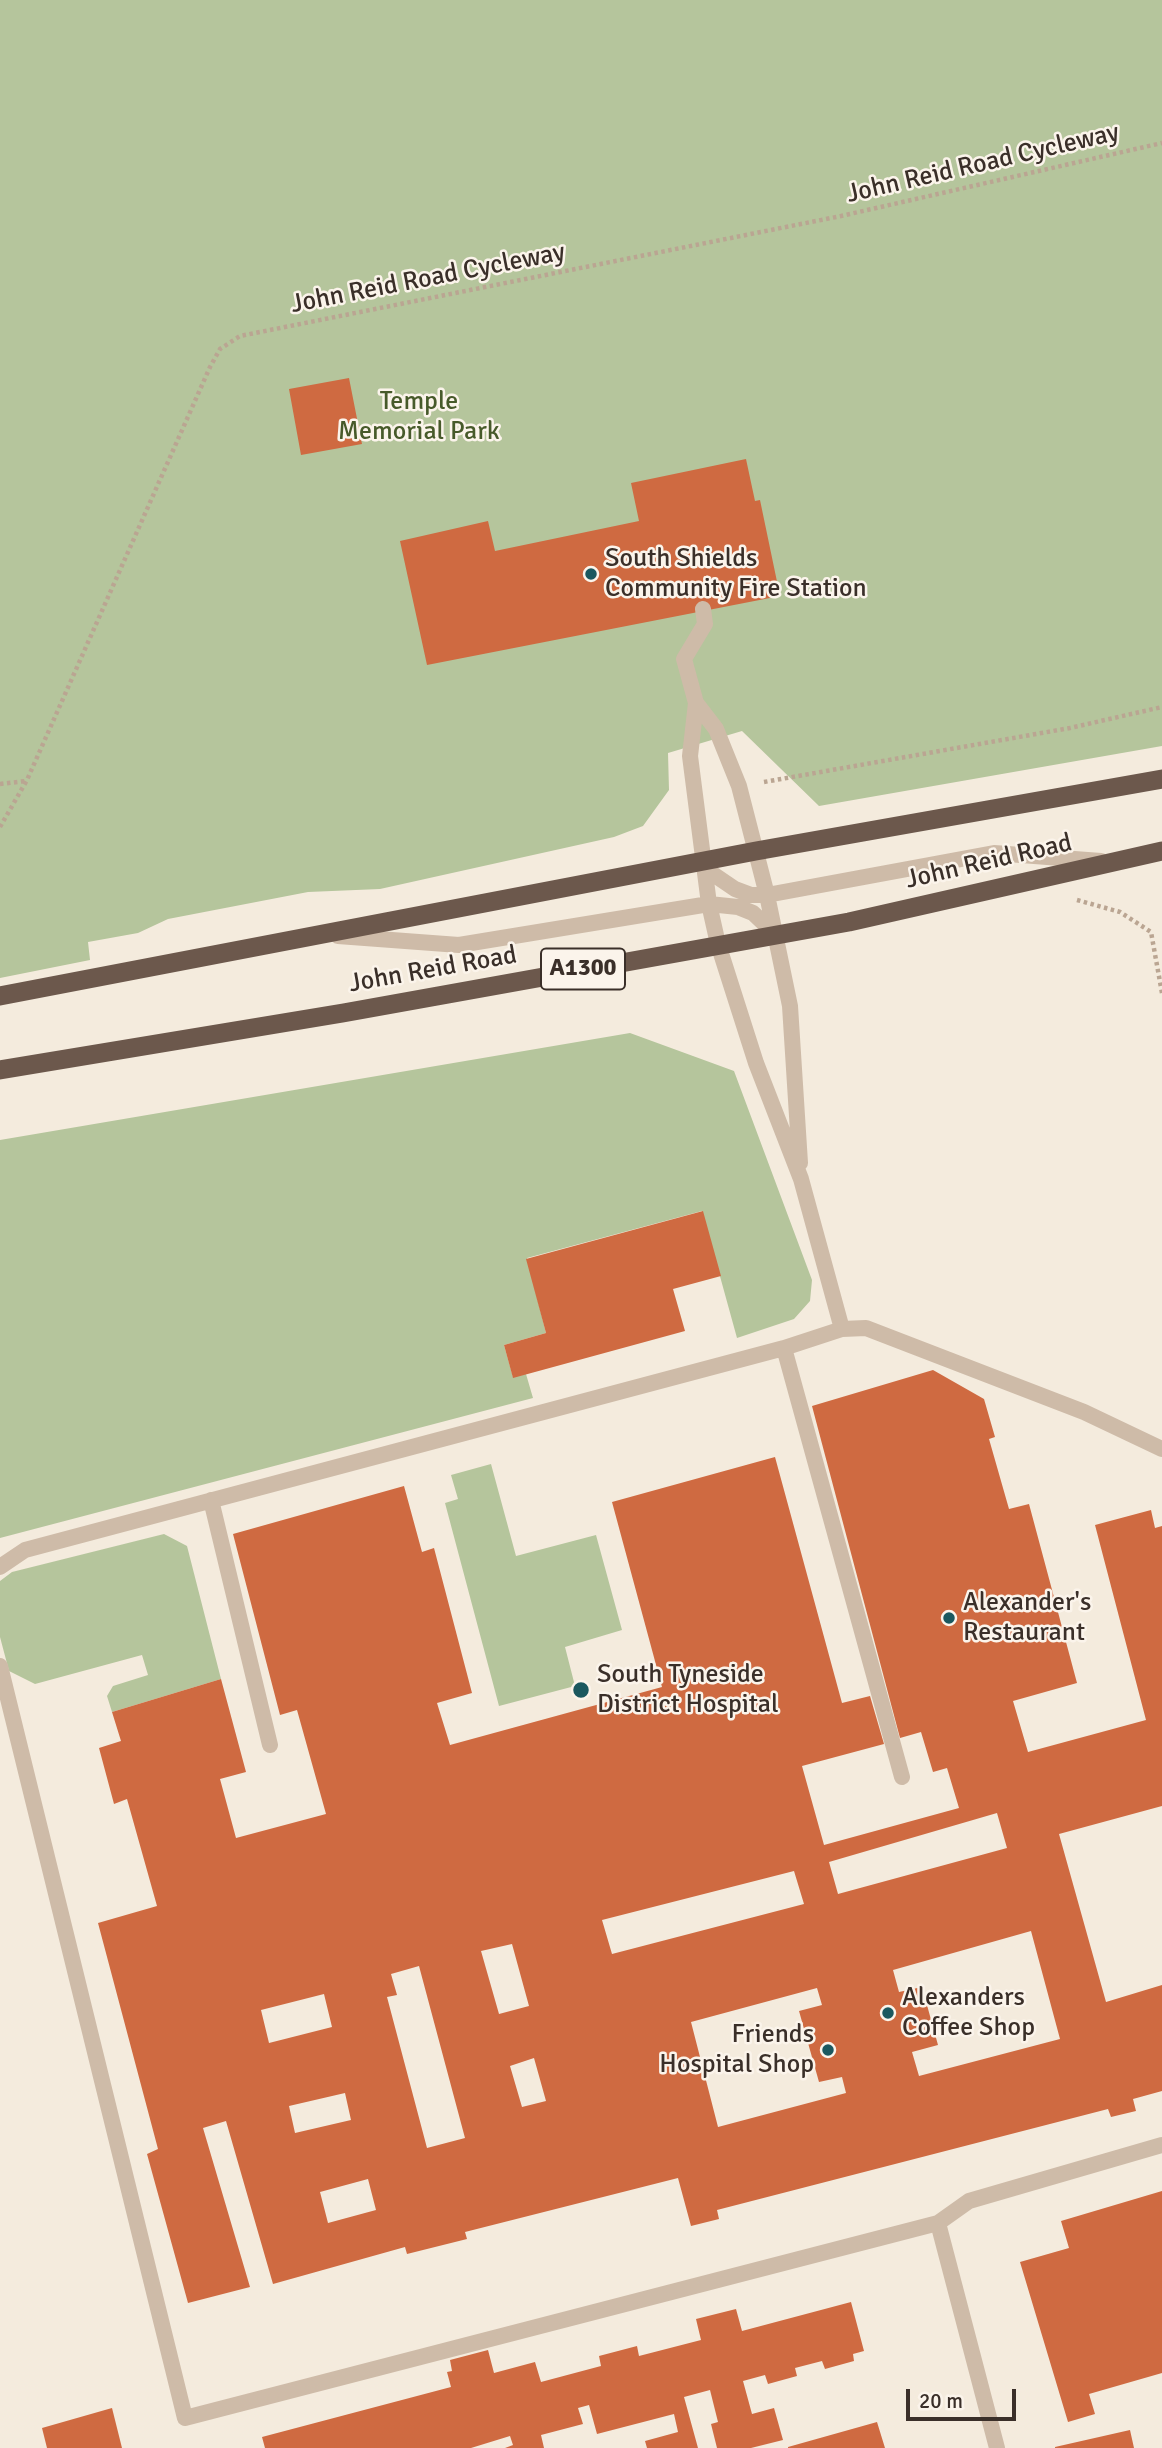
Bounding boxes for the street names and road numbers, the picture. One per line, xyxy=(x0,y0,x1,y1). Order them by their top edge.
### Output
street label: John Reid Road Cycleway xyxy=(844,117,1122,211)
street label: John Reid Road Cycleway xyxy=(288,237,568,321)
street label: John Reid Road xyxy=(903,828,1075,896)
street label: John Reid Road xyxy=(347,940,519,1000)
road number: A1300 xyxy=(541,948,625,989)

